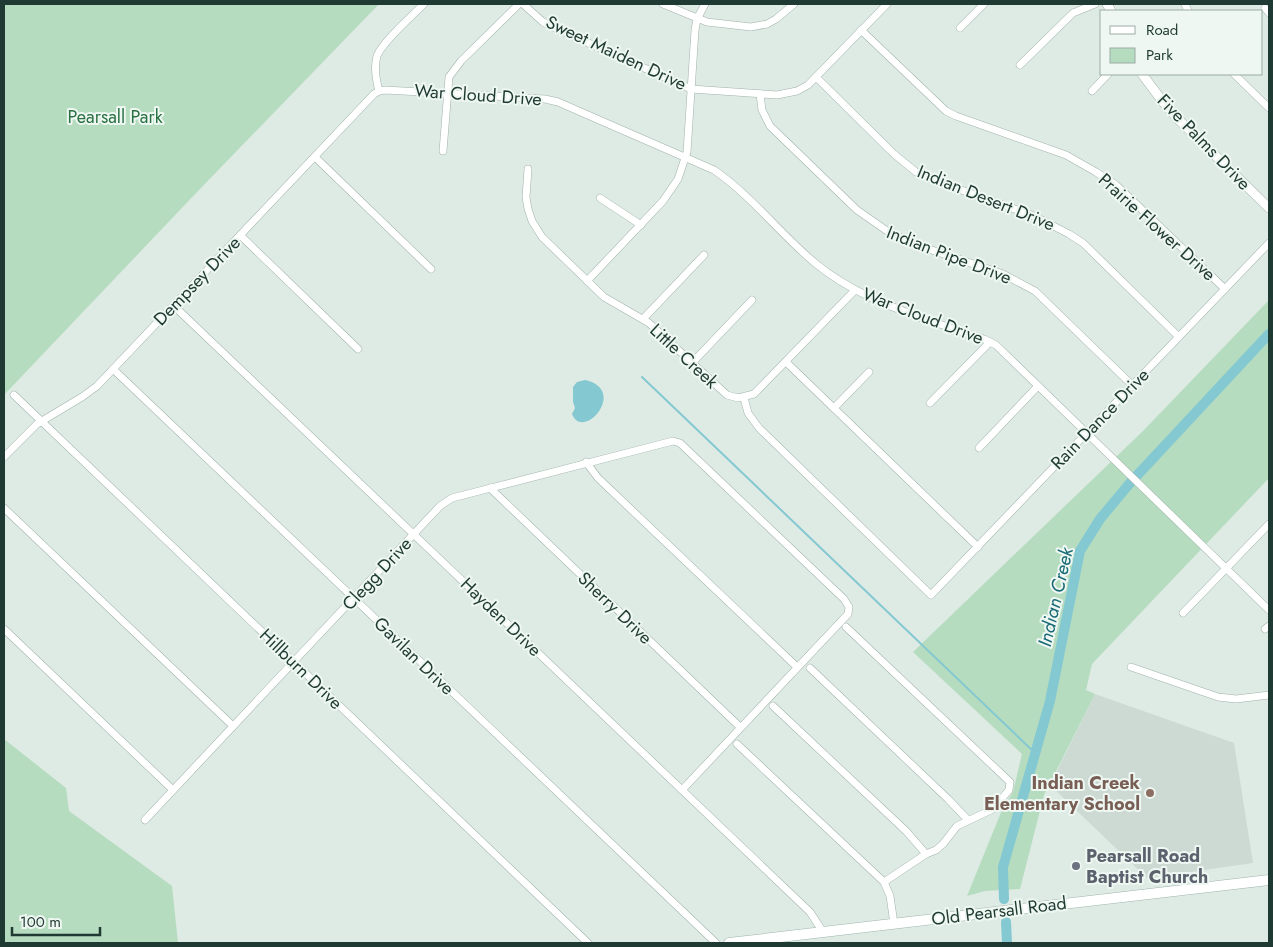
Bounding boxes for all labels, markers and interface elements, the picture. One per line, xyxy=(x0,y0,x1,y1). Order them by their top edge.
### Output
street label: Sweet Maiden Drive xyxy=(541,9,691,97)
legend xyxy=(1100,10,1263,75)
text: Road xyxy=(1146,19,1178,41)
text: Park xyxy=(1146,44,1173,66)
street label: War Cloud Drive xyxy=(413,78,543,112)
street label: Five Palms Drive xyxy=(1151,88,1257,196)
park label: Pearsall Park xyxy=(67,104,163,130)
street label: Indian Desert Drive xyxy=(913,159,1059,237)
street label: Prairie Flower Drive xyxy=(1093,167,1221,287)
street label: Indian Pipe Drive xyxy=(883,219,1015,291)
street label: Dempsey Drive xyxy=(148,230,246,332)
street label: War Cloud Drive xyxy=(859,281,987,351)
street label: Little Creek xyxy=(644,318,724,395)
street label: Rain Dance Drive xyxy=(1045,363,1155,475)
street label: Clegg Drive xyxy=(336,532,418,616)
water label: Indian Creek xyxy=(1031,544,1080,649)
street label: Sherry Drive xyxy=(572,566,658,650)
street label: Hayden Drive xyxy=(455,572,547,662)
street label: Gavilan Drive xyxy=(368,611,460,701)
street label: Hillburn Drive xyxy=(254,623,348,715)
place label: Indian Creek Elementary School xyxy=(984,770,1141,817)
marker: Indian Creek Elementary School xyxy=(1144,787,1156,799)
place label: Pearsall Road Baptist Church xyxy=(1086,843,1208,890)
marker: Pearsall Road Baptist Church xyxy=(1070,860,1082,872)
street label: Old Pearsall Road xyxy=(930,890,1068,932)
scale bar xyxy=(12,904,100,936)
text: 100 m xyxy=(20,911,61,933)

